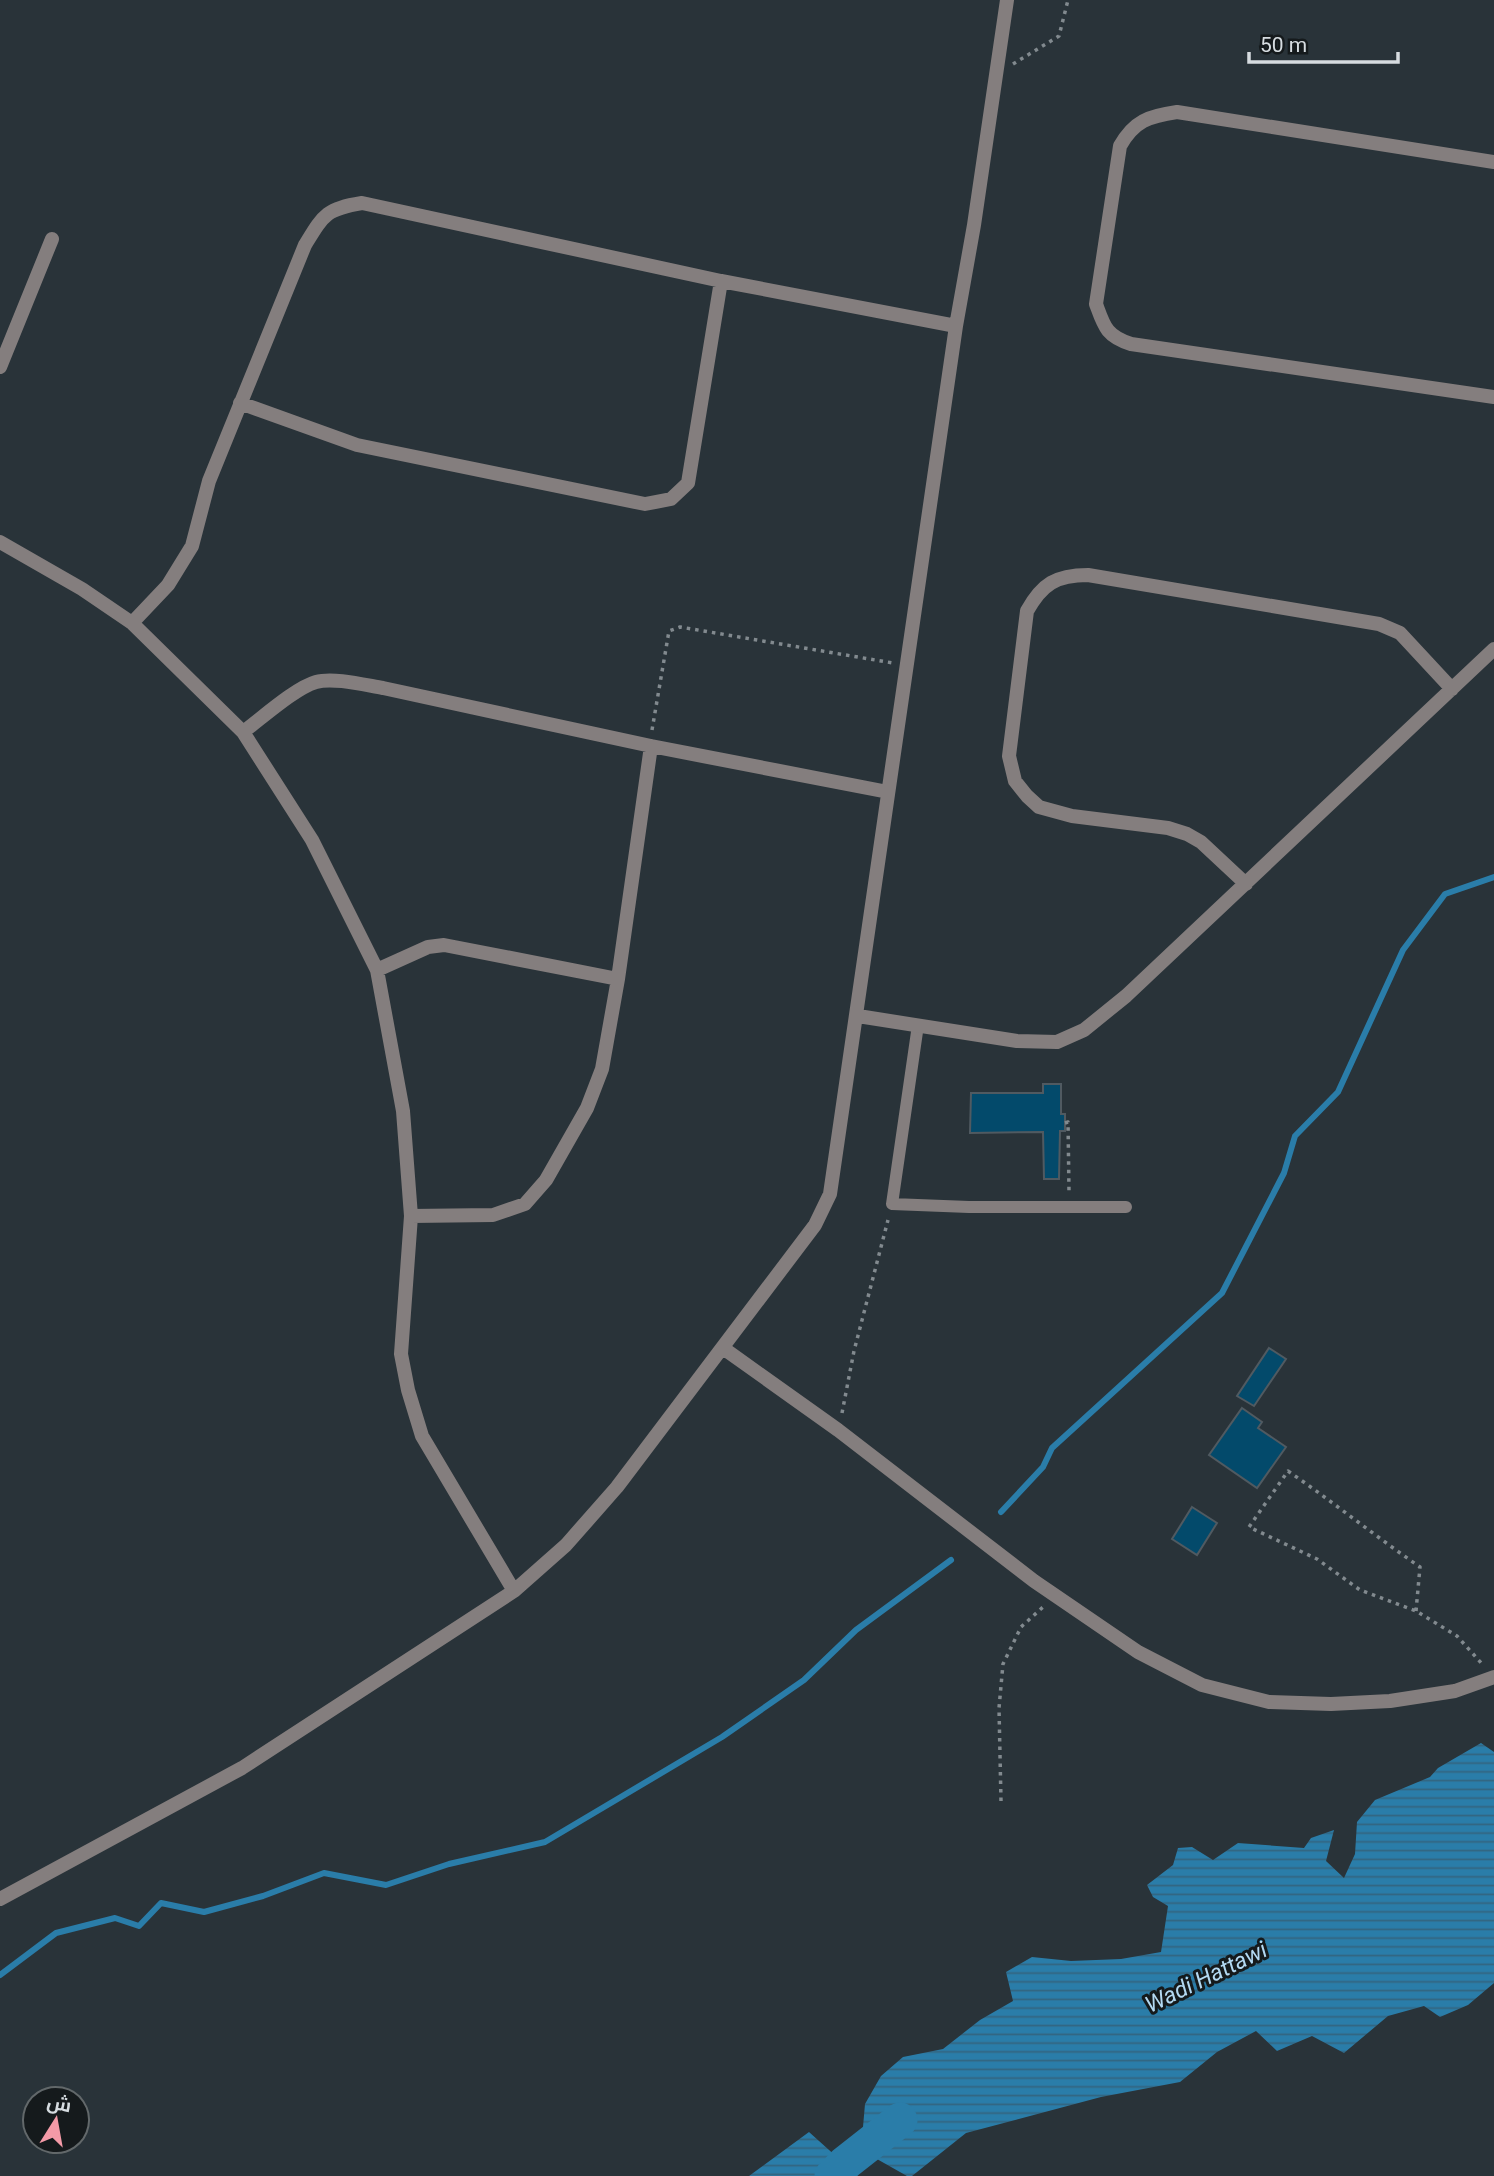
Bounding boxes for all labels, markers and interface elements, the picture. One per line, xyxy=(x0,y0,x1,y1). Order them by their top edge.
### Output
scale bar xyxy=(1249,21,1398,65)
text: 50 m xyxy=(1260,33,1307,57)
water label: Wadi Hattawi xyxy=(1141,1936,1272,2019)
north arrow xyxy=(21,2085,91,2155)
text: ش xyxy=(45,2090,73,2117)

